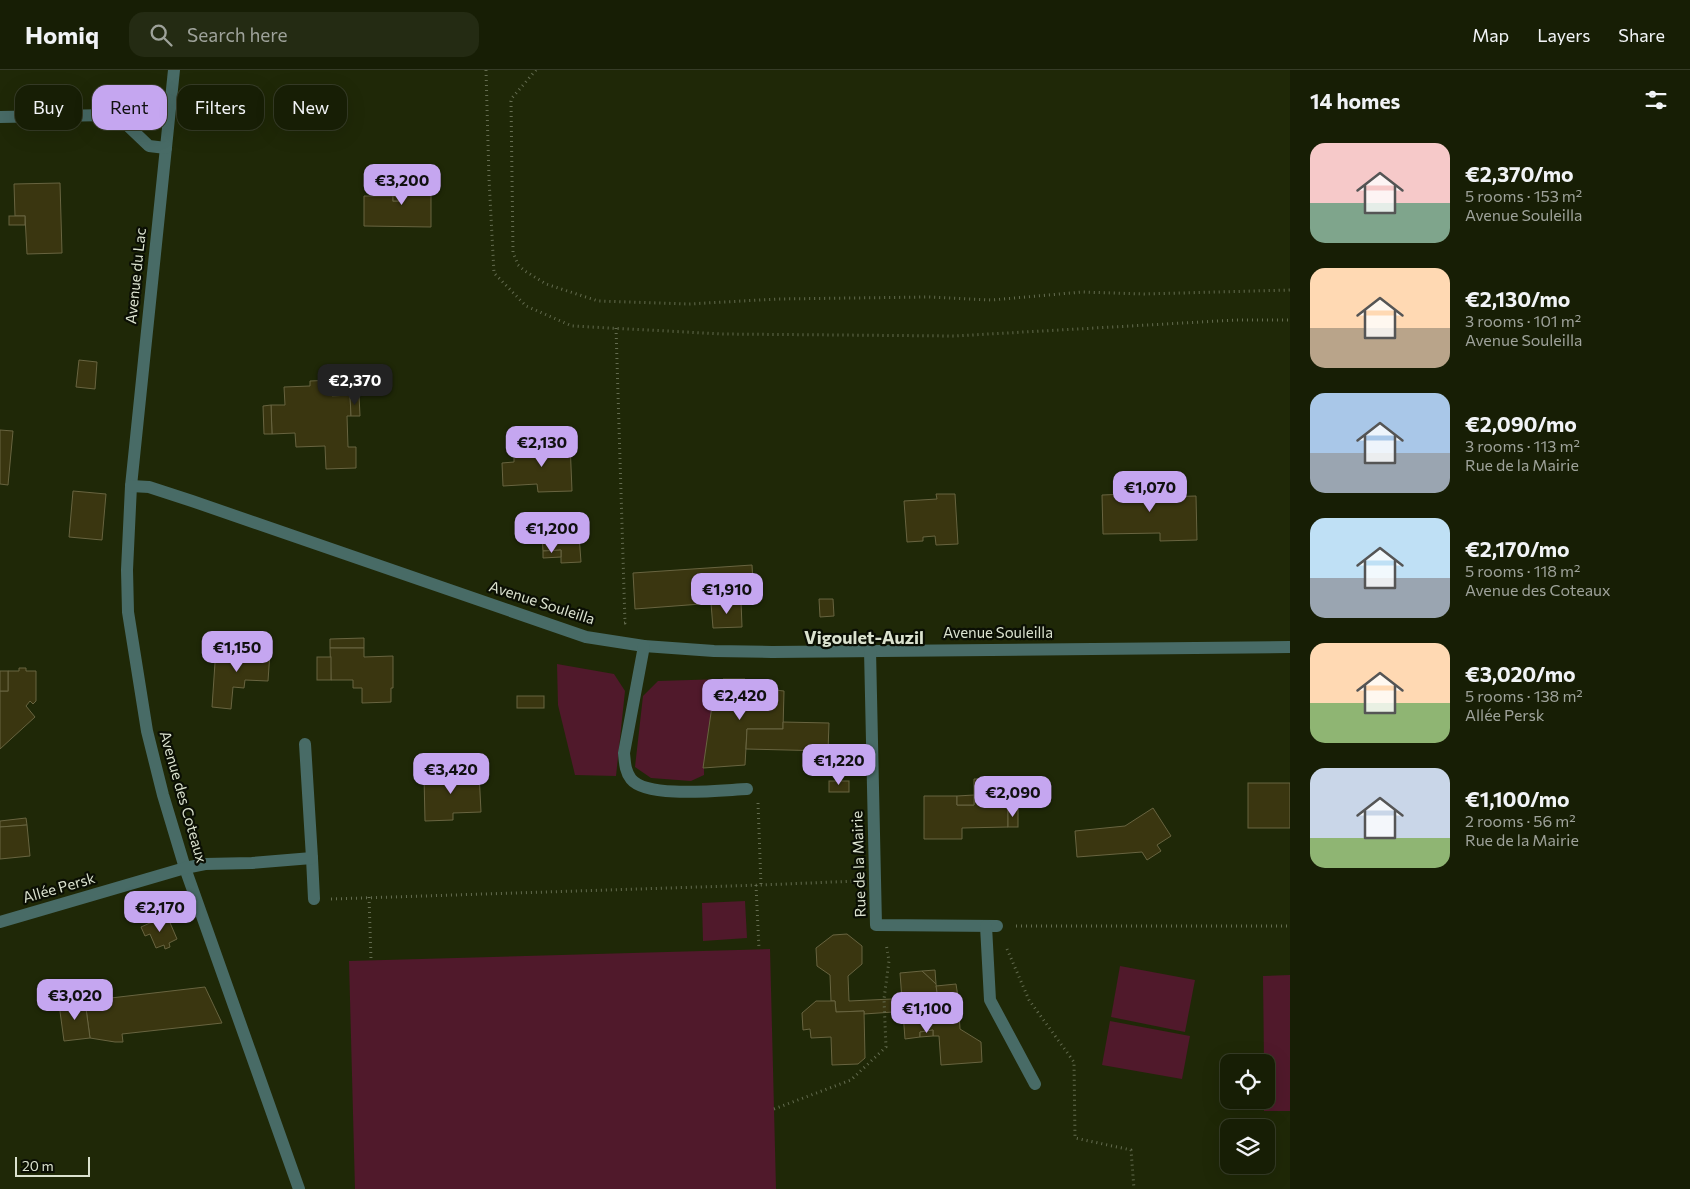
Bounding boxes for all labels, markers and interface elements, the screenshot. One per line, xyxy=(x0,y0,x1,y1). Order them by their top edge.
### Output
search box xyxy=(129,12,479,57)
text: Homiq xyxy=(25,20,99,49)
icon: search xyxy=(147,21,175,49)
text: Search here xyxy=(187,23,288,46)
text: Map xyxy=(1472,24,1509,46)
text: Layers xyxy=(1537,24,1590,46)
text: Share xyxy=(1618,24,1665,46)
chip: Buy xyxy=(15,85,82,130)
chip: Rent xyxy=(92,85,167,130)
chip: Filters xyxy=(177,85,264,130)
chip: New xyxy=(274,85,347,130)
icon: filters xyxy=(1642,86,1670,114)
text: 14 homes xyxy=(1310,88,1400,113)
text: €2,370/mo xyxy=(1465,161,1574,186)
icon: home xyxy=(1350,163,1410,223)
pin: €3,200 xyxy=(361,164,443,206)
text: €3,200 xyxy=(375,170,429,189)
text: 5 rooms · 153 m² xyxy=(1465,186,1582,205)
text: Avenue Souleilla xyxy=(1465,205,1582,224)
street label: Avenue du Lac xyxy=(121,227,149,325)
text: €2,130/mo xyxy=(1465,286,1570,311)
icon: home xyxy=(1350,288,1410,348)
text: 3 rooms · 101 m² xyxy=(1465,311,1581,330)
text: Avenue Souleilla xyxy=(1465,330,1582,349)
pin: €2,370 xyxy=(314,364,396,406)
text: €2,370 xyxy=(329,370,381,389)
text: €2,090/mo xyxy=(1465,411,1577,436)
icon: home xyxy=(1350,413,1410,473)
pin: €2,130 xyxy=(501,426,583,468)
text: €2,130 xyxy=(517,432,567,451)
text: 3 rooms · 113 m² xyxy=(1465,436,1580,455)
text: Rue de la Mairie xyxy=(1465,455,1579,474)
pin: €1,070 xyxy=(1109,470,1191,513)
text: €1,070 xyxy=(1124,477,1176,496)
pin: €1,200 xyxy=(511,512,593,554)
text: €1,200 xyxy=(526,518,578,537)
text: €2,170/mo xyxy=(1465,536,1570,561)
icon: home xyxy=(1350,538,1410,598)
text: 5 rooms · 118 m² xyxy=(1465,561,1580,580)
pin: €1,910 xyxy=(686,572,768,615)
street label: Avenue Souleilla xyxy=(487,576,597,628)
text: €1,910 xyxy=(702,579,752,598)
text: Avenue des Coteaux xyxy=(1465,580,1611,599)
street label: Avenue Souleilla xyxy=(943,623,1053,641)
district label: Vigoulet-Auzil xyxy=(804,626,924,648)
pin: €1,150 xyxy=(196,630,278,673)
text: €1,150 xyxy=(213,637,261,656)
text: €3,020/mo xyxy=(1465,661,1576,686)
icon: home xyxy=(1350,663,1410,723)
pin: €2,420 xyxy=(699,678,781,721)
text: €2,420 xyxy=(713,685,767,704)
text: 5 rooms · 138 m² xyxy=(1465,686,1583,705)
text: Allée Persk xyxy=(1465,705,1544,724)
street label: Avenue des Coteaux xyxy=(157,729,211,865)
pin: €1,220 xyxy=(798,744,880,786)
text: €1,220 xyxy=(813,750,865,769)
pin: €3,420 xyxy=(410,752,492,795)
text: €3,420 xyxy=(424,759,478,778)
pin: €2,090 xyxy=(972,776,1054,818)
text: €2,090 xyxy=(985,782,1041,801)
text: €1,100/mo xyxy=(1465,786,1570,811)
icon: home xyxy=(1350,788,1410,848)
street label: Rue de la Mairie xyxy=(847,810,869,918)
text: 2 rooms · 56 m² xyxy=(1465,811,1576,830)
text: Rue de la Mairie xyxy=(1465,830,1579,849)
street label: Allée Persk xyxy=(20,868,97,906)
pin: €2,170 xyxy=(119,890,201,933)
text: €2,170 xyxy=(135,897,185,916)
pin: €3,020 xyxy=(34,978,116,1021)
text: €3,020 xyxy=(48,985,102,1004)
pin: €1,100 xyxy=(886,992,968,1034)
text: €1,100 xyxy=(902,998,952,1017)
map controls xyxy=(1220,1054,1275,1174)
button: locate xyxy=(1220,1054,1275,1109)
button: layers xyxy=(1220,1119,1275,1174)
scale bar xyxy=(15,1154,90,1177)
text: 20 m xyxy=(22,1157,54,1174)

